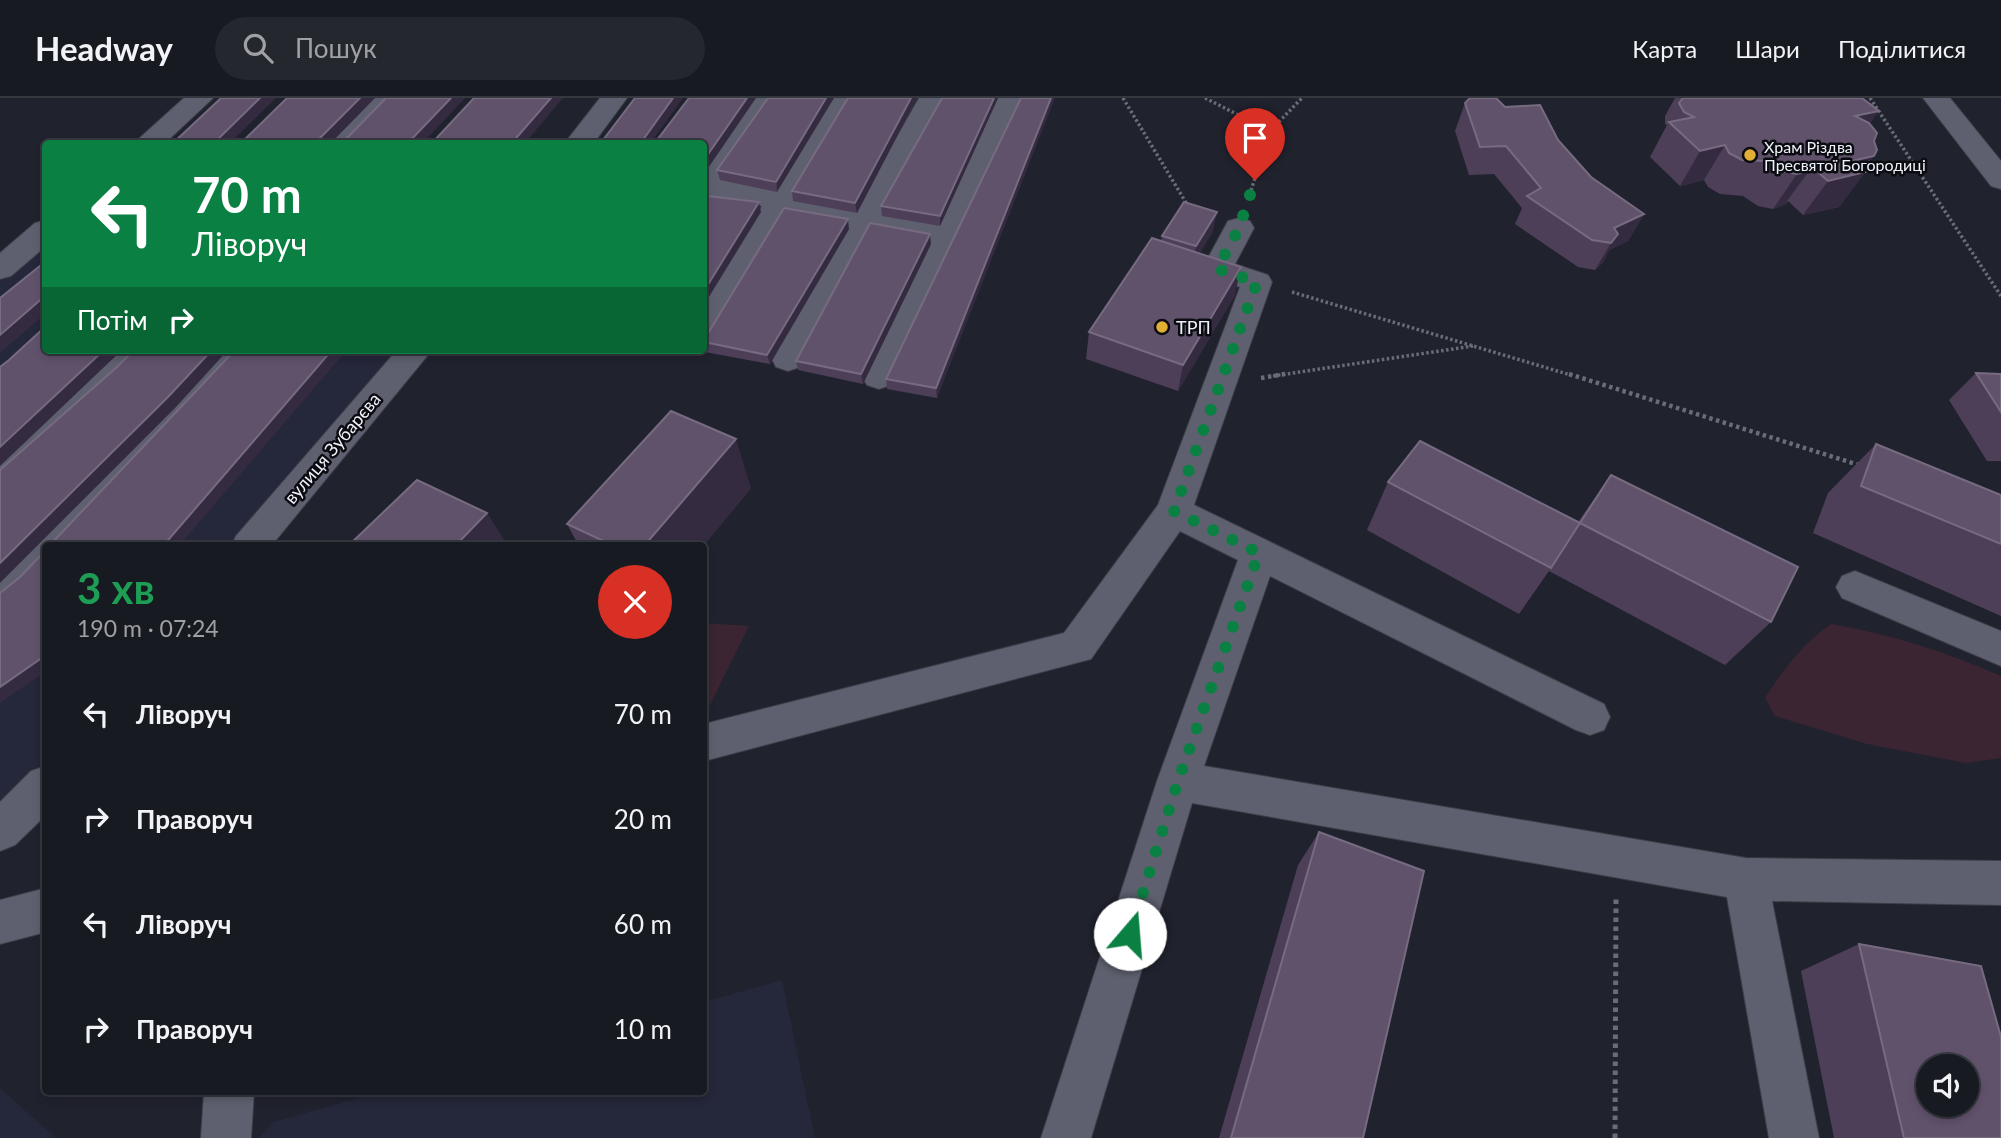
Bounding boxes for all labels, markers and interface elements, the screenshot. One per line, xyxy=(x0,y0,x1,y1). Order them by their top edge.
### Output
search box xyxy=(215,17,705,80)
text: Headway xyxy=(35,28,173,68)
icon: search xyxy=(239,29,277,67)
text: Пошук xyxy=(295,32,377,64)
text: Карта xyxy=(1632,34,1697,63)
text: Шари xyxy=(1735,34,1800,63)
text: Поділитися xyxy=(1838,34,1966,63)
pin xyxy=(1225,108,1285,180)
icon: arrive xyxy=(1236,119,1274,157)
place label: Храм Різдва Пресвятої Богородиці xyxy=(1764,137,1926,174)
marker: Храм Різдва Пресвятої Богородиці xyxy=(1742,147,1758,163)
text: 70 m xyxy=(192,165,302,223)
icon: left xyxy=(77,168,168,259)
text: Ліворуч xyxy=(192,224,307,263)
icon: right xyxy=(162,301,200,339)
text: Потім xyxy=(77,304,148,336)
place label: ТРП xyxy=(1176,316,1211,338)
marker: ТРП xyxy=(1154,319,1170,335)
street label: вулиця Зубарєва xyxy=(279,388,385,508)
text: 3 хв xyxy=(77,563,155,613)
button: close xyxy=(598,565,672,639)
text: 190 m · 07:24 xyxy=(77,614,219,642)
icon: left xyxy=(77,695,115,733)
text: Ліворуч xyxy=(136,698,232,730)
text: 70 m xyxy=(614,698,672,730)
icon: right xyxy=(77,800,115,838)
text: Праворуч xyxy=(136,803,253,835)
text: 20 m xyxy=(614,803,672,835)
position arrow xyxy=(1093,897,1167,971)
icon: left xyxy=(77,905,115,943)
text: Ліворуч xyxy=(136,908,232,940)
text: 60 m xyxy=(614,908,672,940)
icon: right xyxy=(77,1010,115,1048)
text: Праворуч xyxy=(136,1013,253,1045)
text: 10 m xyxy=(614,1013,672,1045)
map controls xyxy=(1916,1054,1979,1117)
button: sound xyxy=(1916,1054,1979,1117)

